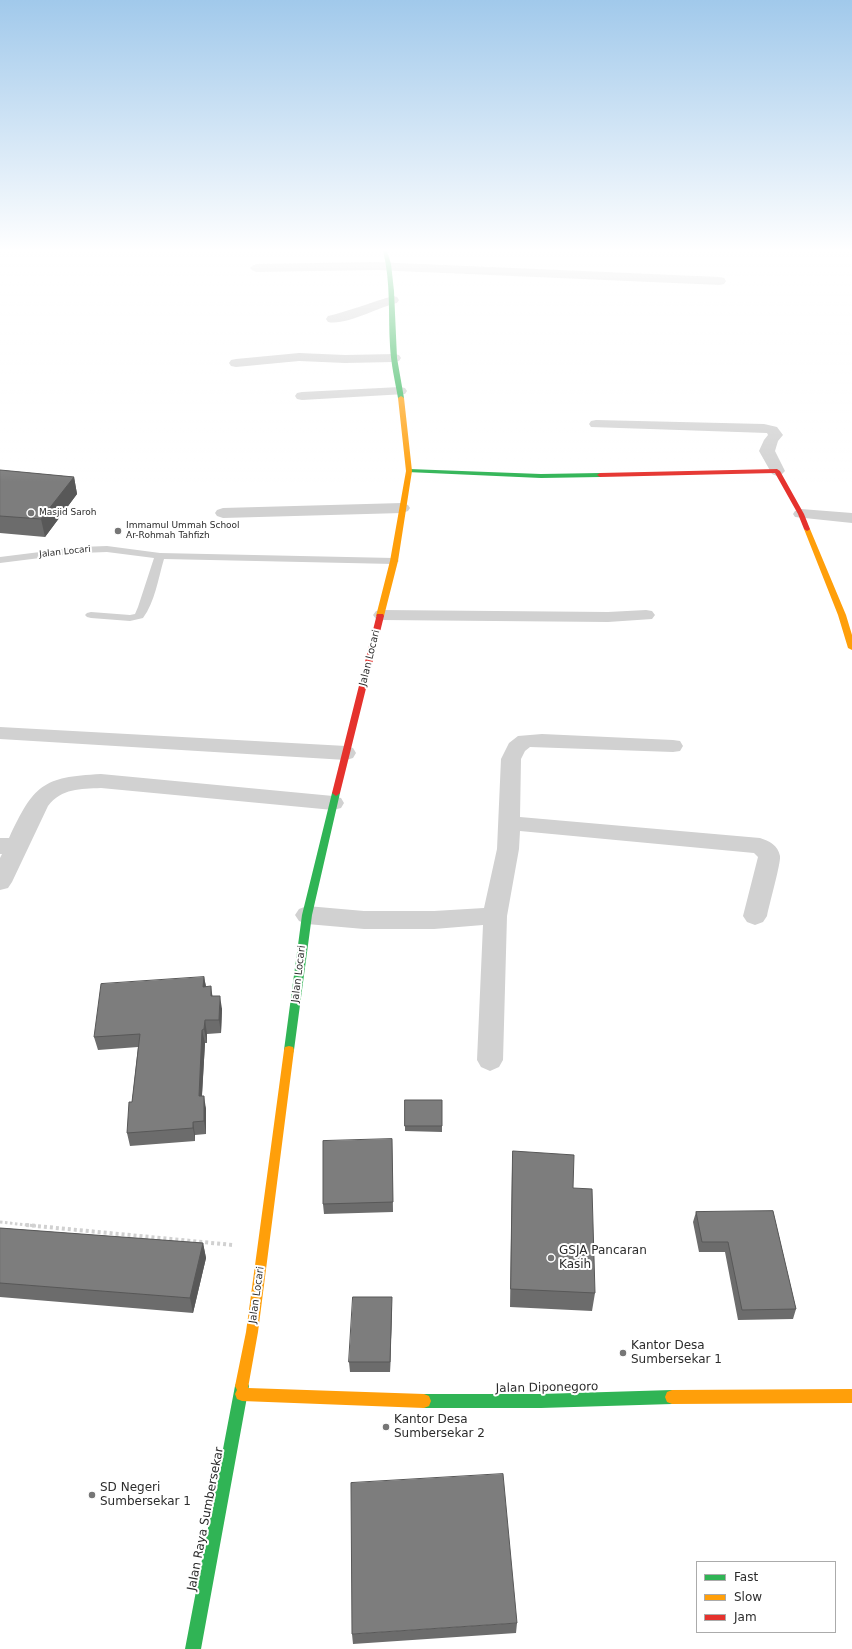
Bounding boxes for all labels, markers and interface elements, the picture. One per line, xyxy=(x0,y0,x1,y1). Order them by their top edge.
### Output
marker: Masjid Saroh xyxy=(26,508,36,518)
place label: Masjid Saroh xyxy=(39,508,96,518)
place label: Immamul Ummah School Ar-Rohmah Tahfizh xyxy=(126,521,240,542)
marker: Immamul Ummah School Ar-Rohmah Tahfizh xyxy=(113,526,123,536)
street label: Jalan Locari xyxy=(39,544,91,560)
street label: Jalan Locari xyxy=(357,629,383,687)
street label: Jalan Locari xyxy=(290,945,308,1003)
place label: GSJA Pancaran Kasih xyxy=(559,1244,647,1272)
marker: GSJA Pancaran Kasih xyxy=(546,1253,556,1263)
street label: Jalan Locari xyxy=(247,1266,267,1324)
place label: Kantor Desa Sumbersekar 1 xyxy=(631,1339,722,1367)
marker: Kantor Desa Sumbersekar 1 xyxy=(618,1348,628,1358)
street label: Jalan Diponegoro xyxy=(496,1380,598,1396)
place label: Kantor Desa Sumbersekar 2 xyxy=(394,1413,485,1441)
marker: Kantor Desa Sumbersekar 2 xyxy=(381,1422,391,1432)
street label: Jalan Raya Sumbersekar xyxy=(185,1446,227,1592)
place label: SD Negeri Sumbersekar 1 xyxy=(100,1481,191,1509)
marker: SD Negeri Sumbersekar 1 xyxy=(87,1490,97,1500)
legend xyxy=(696,1561,836,1633)
text: Fast xyxy=(734,1570,758,1584)
text: Slow xyxy=(734,1590,762,1604)
text: Jam xyxy=(734,1610,757,1624)

